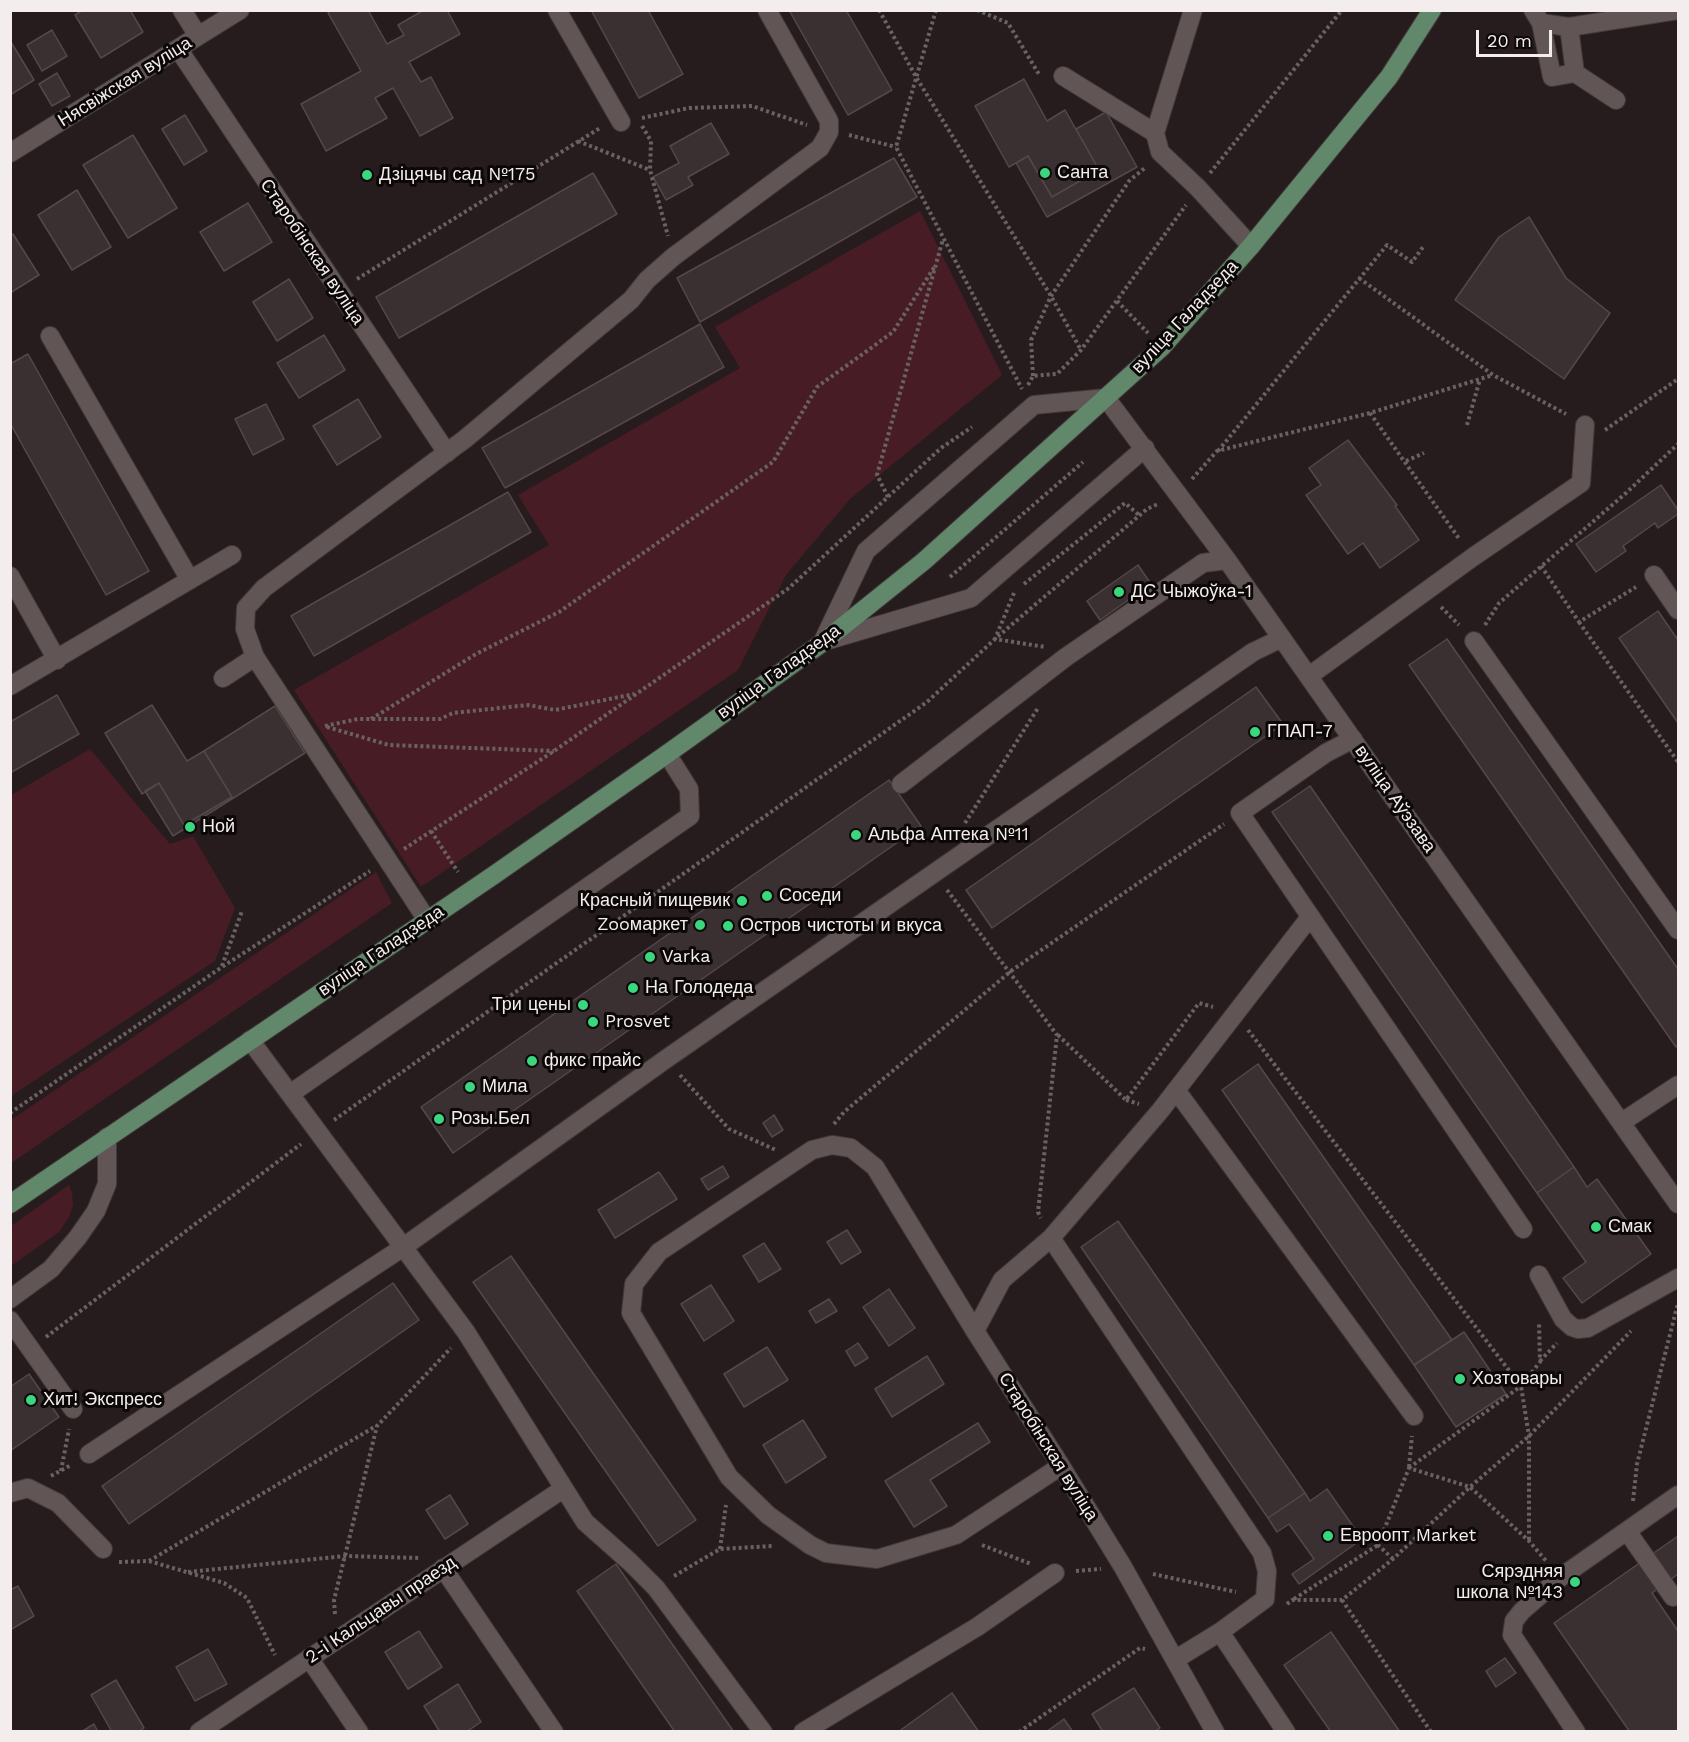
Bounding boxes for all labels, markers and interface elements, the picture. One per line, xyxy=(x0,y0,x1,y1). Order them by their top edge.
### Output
scale bar xyxy=(1479,18,1556,56)
text: 20 m xyxy=(1487,30,1532,51)
street label: Нясвіжская вуліца xyxy=(54,32,196,132)
place label: Санта xyxy=(1057,162,1108,184)
place label: Дзіцячы сад №175 xyxy=(379,164,535,186)
marker: Санта xyxy=(1038,166,1052,180)
marker: Дзіцячы сад №175 xyxy=(360,168,374,182)
street label: Старобінская вуліца xyxy=(255,175,369,329)
street label: вуліца Галадзеда xyxy=(1127,256,1243,378)
place label: ДС Чыжоўка-1 xyxy=(1131,581,1252,603)
marker: ДС Чыжоўка-1 xyxy=(1112,585,1126,599)
street label: вуліца Галадзеда xyxy=(713,620,845,724)
place label: ГПАП-7 xyxy=(1267,721,1333,743)
marker: ГПАП-7 xyxy=(1248,725,1262,739)
street label: вуліца Аўэзава xyxy=(1350,741,1440,857)
place label: Ной xyxy=(202,816,235,838)
marker: Ной xyxy=(183,820,197,834)
place label: Альфа Аптека №11 xyxy=(868,824,1029,846)
marker: Альфа Аптека №11 xyxy=(849,828,863,842)
place label: Соседи xyxy=(779,885,841,907)
marker: Соседи xyxy=(760,889,774,903)
place label: Красный пищевик xyxy=(580,890,730,912)
marker: Красный пищевик xyxy=(735,894,749,908)
street label: вуліца Галадзеда xyxy=(314,901,448,1001)
place label: Zooмаркет xyxy=(597,914,688,936)
place label: Остров чистоты и вкуса xyxy=(740,915,942,937)
marker: Zooмаркет xyxy=(693,918,707,932)
marker: Остров чистоты и вкуса xyxy=(721,919,735,933)
place label: Varka xyxy=(662,946,710,968)
marker: Varka xyxy=(643,950,657,964)
place label: На Голодеда xyxy=(645,977,753,999)
marker: На Голодеда xyxy=(626,981,640,995)
place label: Три цены xyxy=(492,994,571,1016)
marker: Три цены xyxy=(576,998,590,1012)
place label: Prosvet xyxy=(605,1011,670,1033)
marker: Prosvet xyxy=(586,1015,600,1029)
place label: фикс прайс xyxy=(544,1050,641,1072)
marker: фикс прайс xyxy=(525,1054,539,1068)
place label: Мила xyxy=(482,1076,528,1098)
marker: Мила xyxy=(463,1080,477,1094)
place label: Розы.Бел xyxy=(451,1108,530,1130)
marker: Розы.Бел xyxy=(432,1112,446,1126)
place label: Смак xyxy=(1608,1216,1651,1238)
marker: Смак xyxy=(1589,1220,1603,1234)
place label: Хозтовары xyxy=(1472,1368,1562,1390)
street label: Старобінская вуліца xyxy=(994,1369,1102,1525)
marker: Хозтовары xyxy=(1453,1372,1467,1386)
place label: Хит! Экспресс xyxy=(43,1389,162,1411)
marker: Хит! Экспресс xyxy=(24,1393,38,1407)
place label: Евроопт Market xyxy=(1340,1525,1476,1547)
marker: Евроопт Market xyxy=(1321,1529,1335,1543)
street label: 2-і Кальцавы праезд xyxy=(302,1552,460,1668)
place label: Сярэдняя школа №143 xyxy=(1456,1561,1563,1604)
marker: Сярэдняя школа №143 xyxy=(1568,1575,1582,1589)

